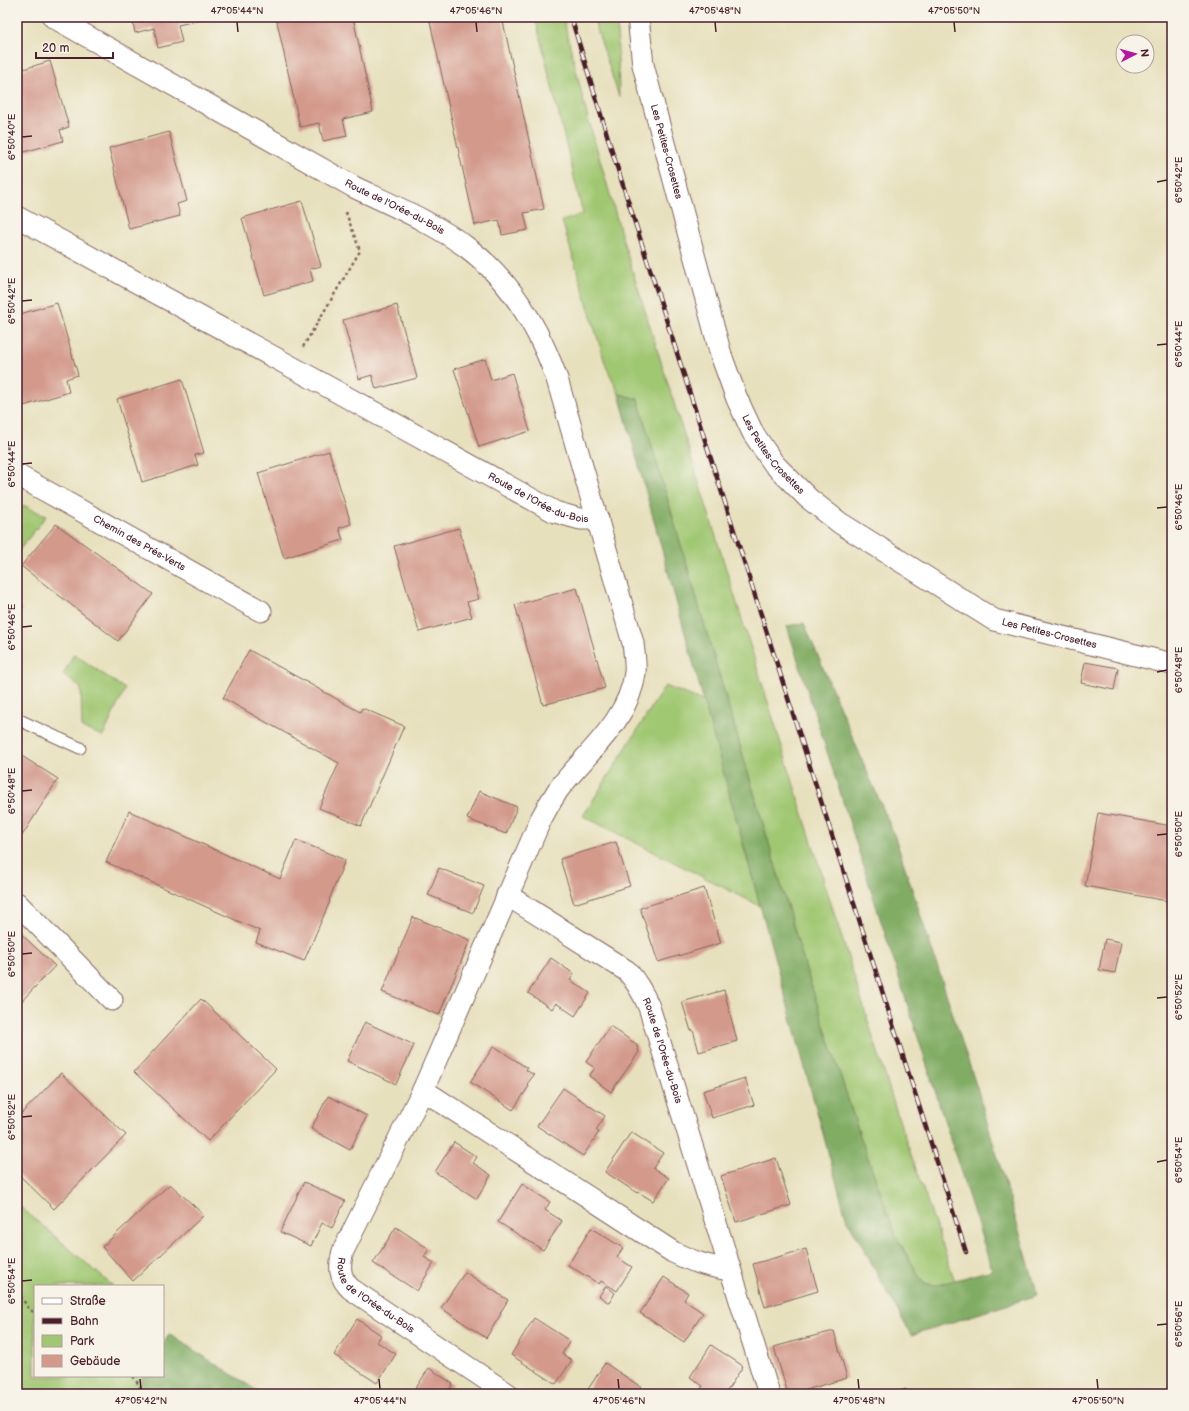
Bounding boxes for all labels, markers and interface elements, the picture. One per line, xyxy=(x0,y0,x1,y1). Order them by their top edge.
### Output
text: 47°05'44"N xyxy=(211,5,263,17)
text: 47°05'46"N xyxy=(450,5,502,17)
text: 47°05'48"N xyxy=(689,5,741,17)
text: 47°05'50"N xyxy=(928,5,980,17)
scale bar xyxy=(36,34,113,60)
north arrow xyxy=(1115,34,1155,74)
text: 20 m xyxy=(42,41,69,56)
text: N xyxy=(1138,48,1151,58)
street label: Les Petites-Crosettes xyxy=(648,103,685,200)
text: 6°50'40"E xyxy=(6,113,18,160)
text: 6°50'42"E xyxy=(1173,156,1185,203)
street label: Route de l'Orée-du-Bois xyxy=(343,177,447,237)
text: 6°50'42"E xyxy=(6,277,18,324)
text: 6°50'44"E xyxy=(1173,320,1185,367)
street label: Les Petites-Crosettes xyxy=(739,413,807,497)
text: 6°50'44"E xyxy=(6,440,18,487)
street label: Route de l'Orée-du-Bois xyxy=(486,470,589,525)
text: 6°50'46"E xyxy=(1173,483,1185,530)
street label: Chemin des Prés-Verts xyxy=(91,513,188,574)
text: 6°50'46"E xyxy=(6,603,18,650)
street label: Les Petites-Crosettes xyxy=(1000,616,1098,651)
text: 6°50'48"E xyxy=(1173,646,1185,693)
text: 6°50'48"E xyxy=(6,767,18,814)
text: 6°50'50"E xyxy=(1173,810,1185,857)
text: 6°50'50"E xyxy=(6,930,18,977)
text: 6°50'52"E xyxy=(1173,973,1185,1020)
street label: Route de l'Orée-du-Bois xyxy=(640,996,685,1105)
text: 6°50'52"E xyxy=(6,1093,18,1140)
text: 6°50'54"E xyxy=(1173,1136,1185,1183)
street label: Route de l'Orée-du-Bois xyxy=(335,1256,417,1336)
text: 6°50'54"E xyxy=(6,1257,18,1304)
legend xyxy=(34,1285,164,1377)
text: Straße xyxy=(70,1294,106,1309)
text: 6°50'56"E xyxy=(1173,1300,1185,1347)
text: Bahn xyxy=(70,1314,99,1329)
text: Park xyxy=(70,1334,94,1349)
text: Gebäude xyxy=(70,1354,120,1369)
text: 47°05'42"N xyxy=(115,1395,167,1407)
text: 47°05'44"N xyxy=(354,1395,406,1407)
text: 47°05'46"N xyxy=(593,1395,645,1407)
text: 47°05'48"N xyxy=(833,1395,885,1407)
text: 47°05'50"N xyxy=(1072,1395,1124,1407)

